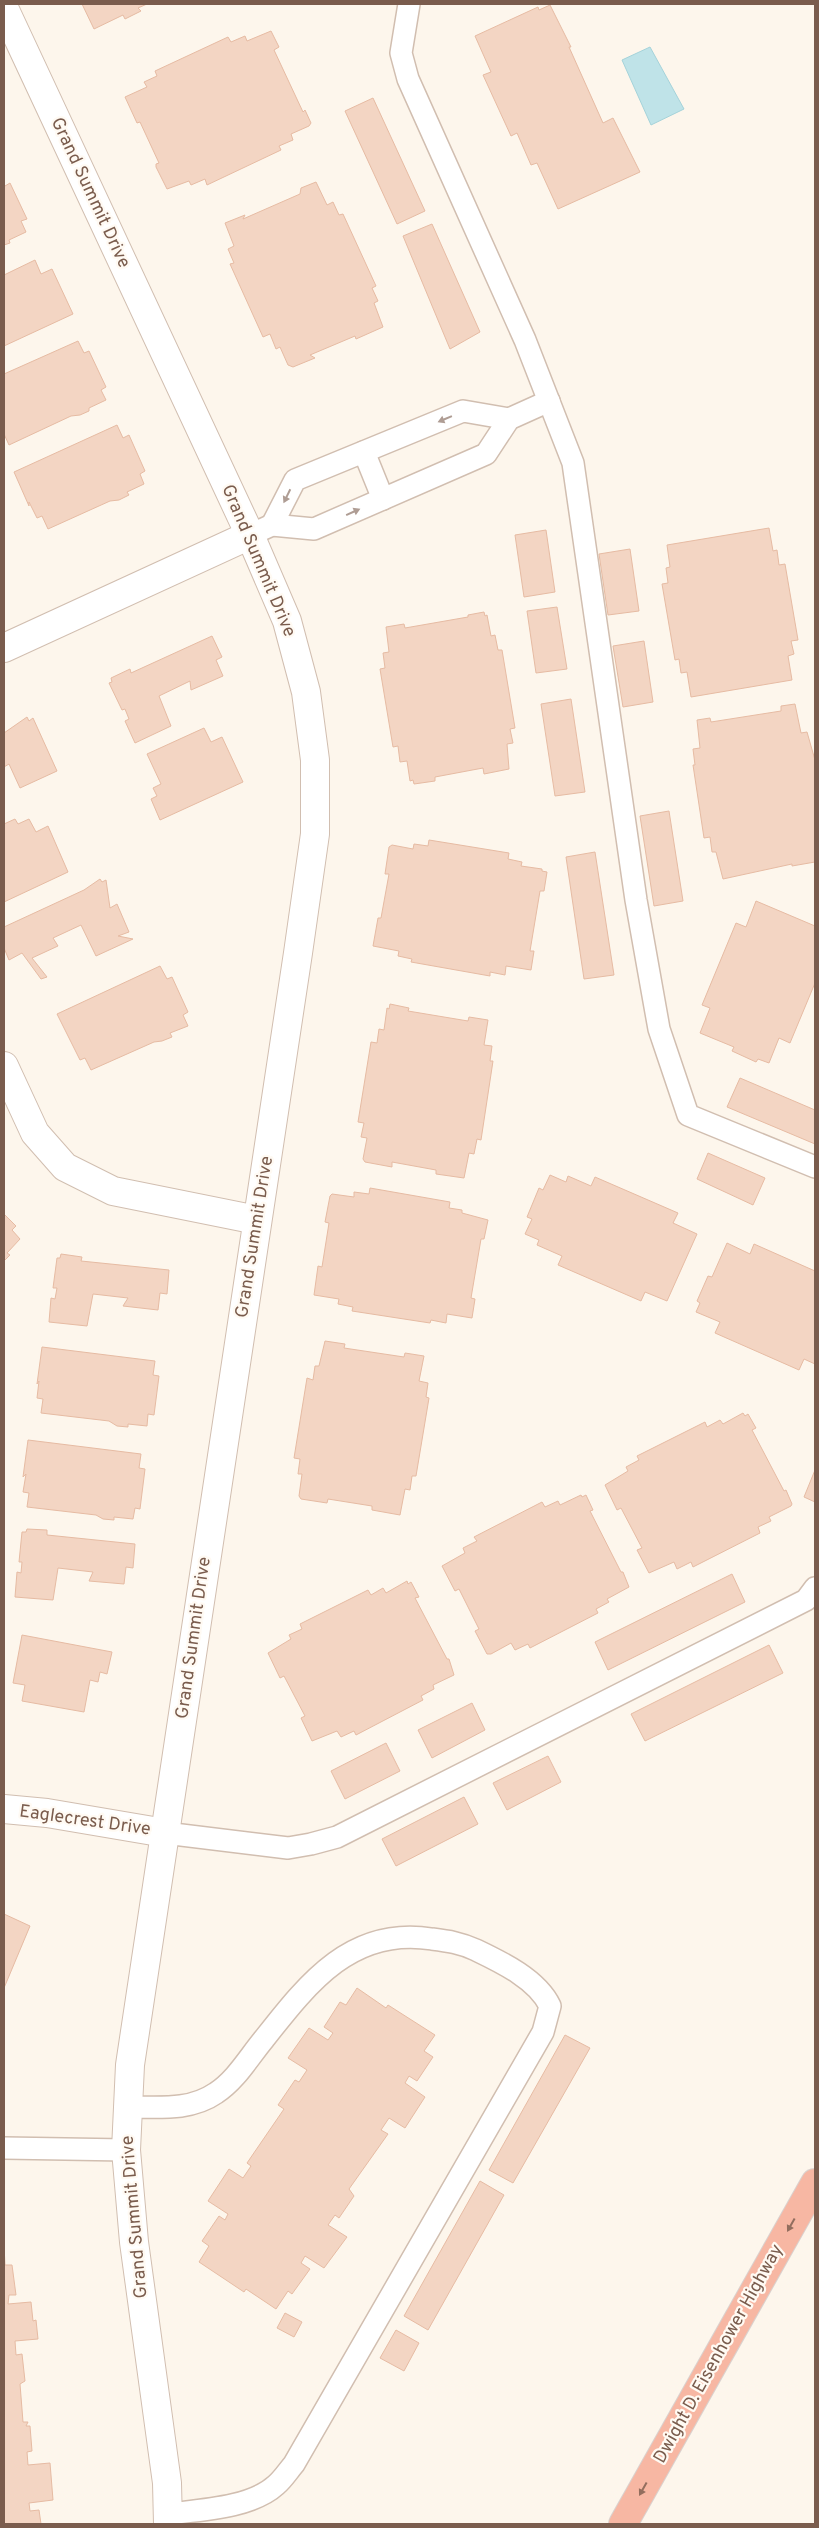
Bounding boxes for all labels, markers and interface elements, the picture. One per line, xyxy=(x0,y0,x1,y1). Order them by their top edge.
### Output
street label: Grand Summit Drive xyxy=(45,114,135,272)
one-way arrow xyxy=(438,415,452,423)
street label: Grand Summit Drive xyxy=(215,481,301,641)
one-way arrow xyxy=(283,489,291,503)
one-way arrow xyxy=(345,507,360,515)
street label: Grand Summit Drive xyxy=(231,1154,279,1320)
street label: Grand Summit Drive xyxy=(171,1555,217,1721)
street label: Eaglecrest Drive xyxy=(18,1800,152,1842)
street label: Grand Summit Drive xyxy=(116,2135,154,2299)
one-way arrow xyxy=(787,2219,796,2232)
street label: Dwight D. Eisenhower Highway xyxy=(649,2240,789,2468)
one-way arrow xyxy=(639,2482,647,2497)

